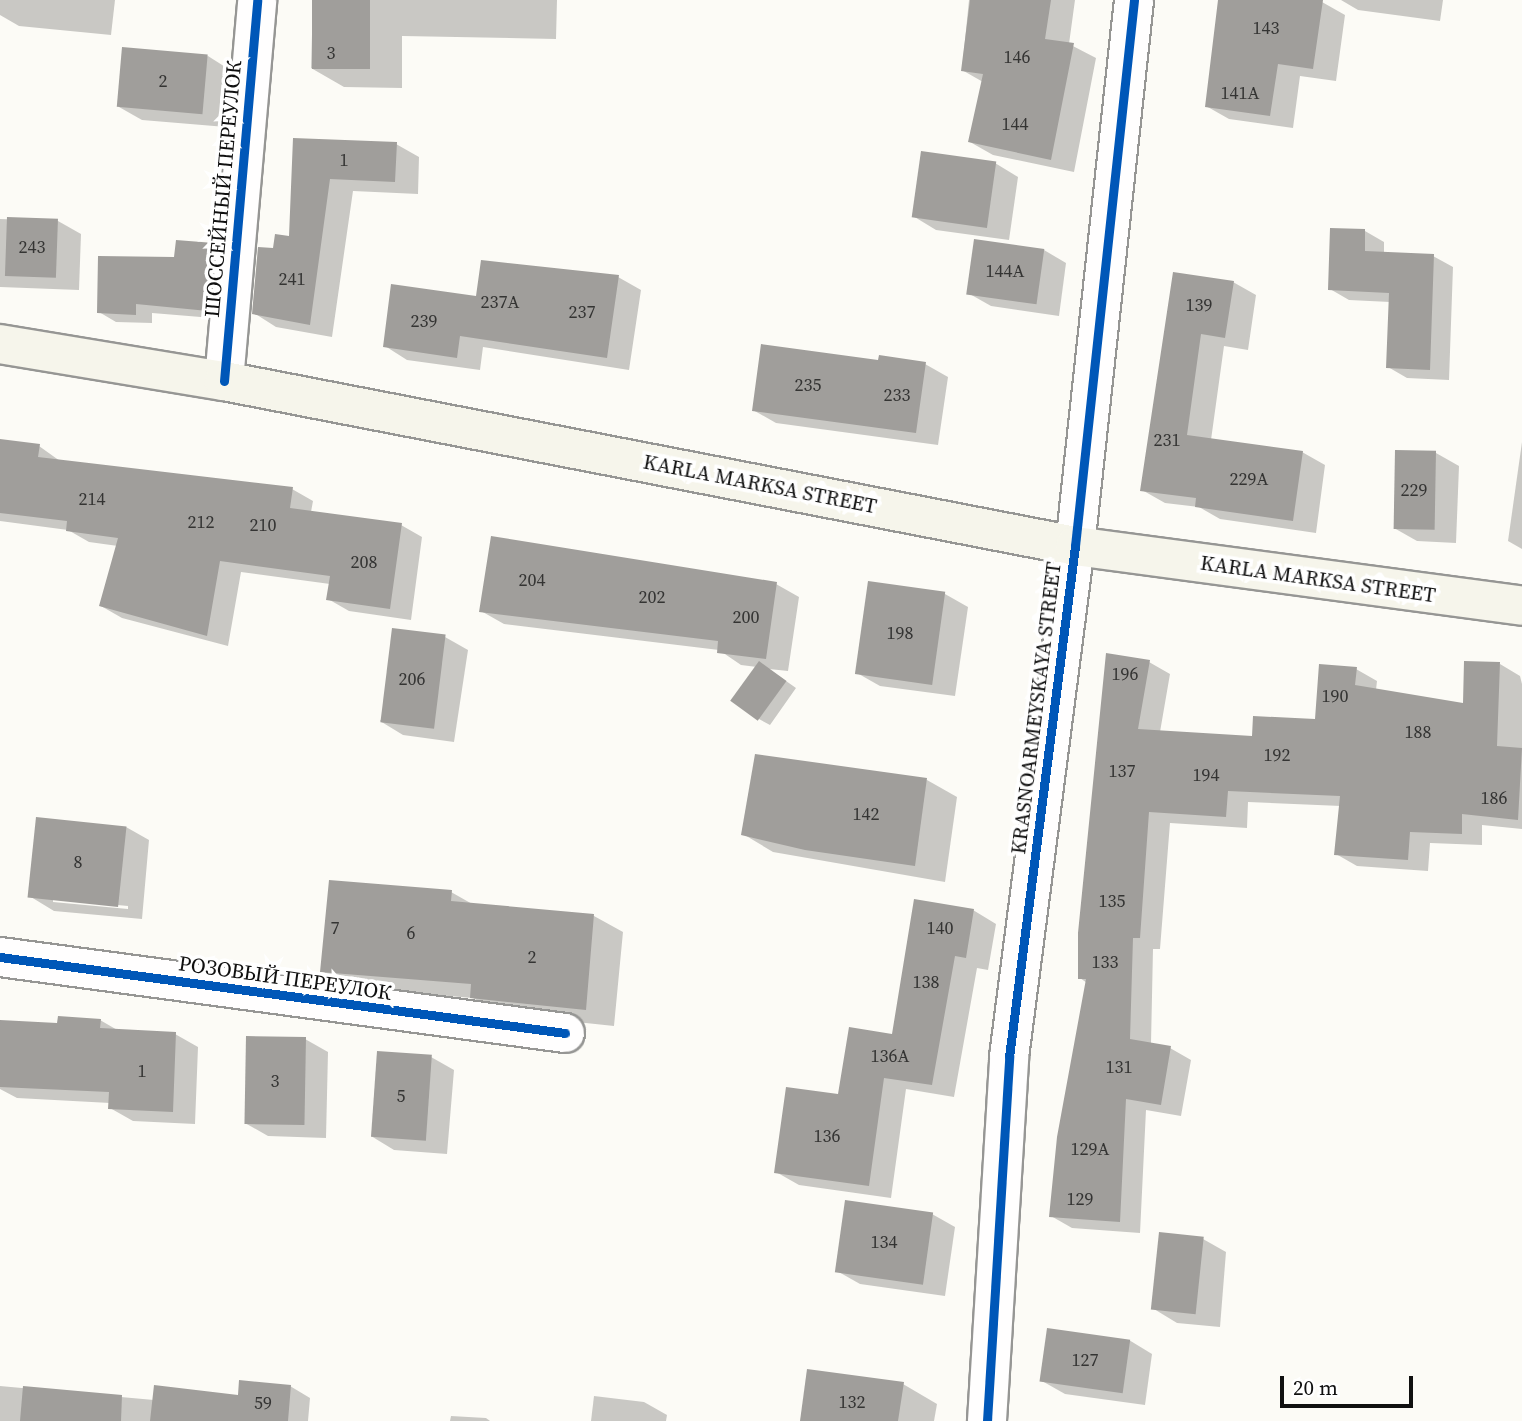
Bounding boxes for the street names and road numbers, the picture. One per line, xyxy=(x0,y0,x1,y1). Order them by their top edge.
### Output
street label: ШОССЕЙНЫЙ ПЕРЕУЛОК xyxy=(199,59,247,319)
street label: KARLA MARKSA STREET xyxy=(641,449,879,519)
street label: KARLA MARKSA STREET xyxy=(1199,550,1437,608)
street label: KRASNOARMEYSKAYA STREET xyxy=(1006,560,1066,856)
street label: РОЗОВЫЙ ПЕРЕУЛОК xyxy=(177,951,393,1005)

